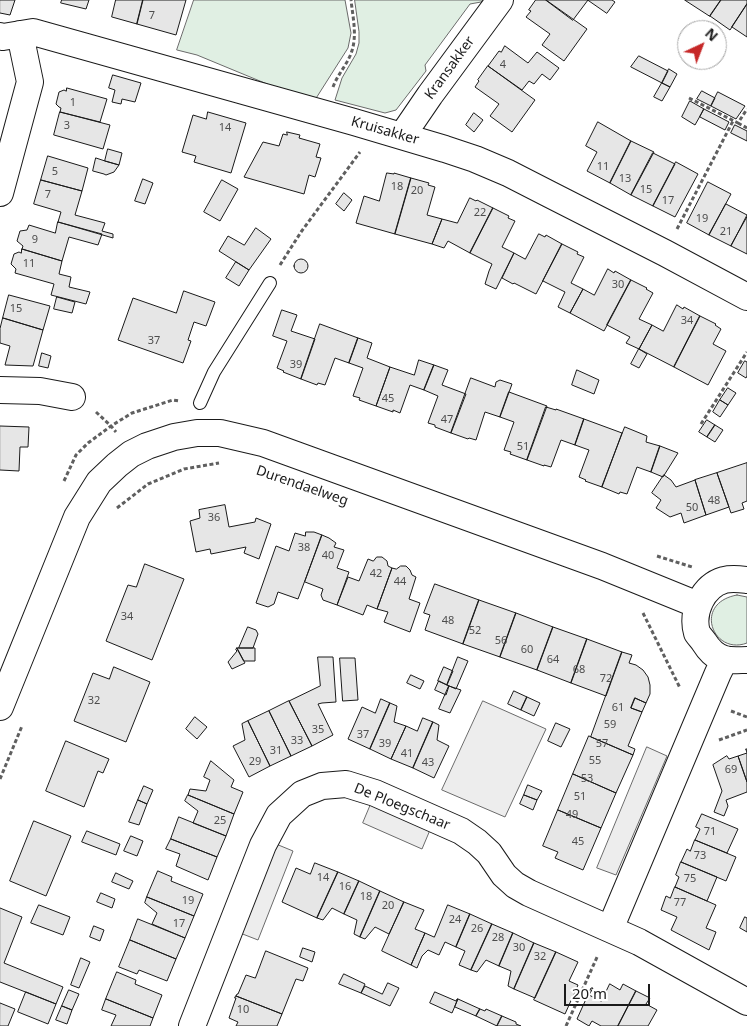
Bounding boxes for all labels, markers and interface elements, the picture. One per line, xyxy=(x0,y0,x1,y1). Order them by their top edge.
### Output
house number: 7 xyxy=(149,9,155,23)
north arrow xyxy=(677,20,727,70)
text: N xyxy=(701,24,723,45)
street label: Kransakker xyxy=(421,33,479,103)
house number: 4 xyxy=(500,58,506,72)
house number: 1 xyxy=(70,96,76,110)
street label: Kruisakker xyxy=(349,113,421,149)
house number: 3 xyxy=(64,119,70,133)
house number: 14 xyxy=(219,121,231,135)
house number: 11 xyxy=(597,160,609,174)
house number: 5 xyxy=(52,165,58,179)
house number: 13 xyxy=(619,172,631,186)
house number: 18 xyxy=(391,180,403,194)
house number: 15 xyxy=(640,183,652,197)
house number: 20 xyxy=(411,184,423,198)
house number: 7 xyxy=(45,188,51,202)
house number: 17 xyxy=(662,194,674,208)
house number: 22 xyxy=(474,206,486,220)
house number: 19 xyxy=(696,212,708,226)
house number: 21 xyxy=(720,225,732,239)
house number: 9 xyxy=(32,233,38,247)
house number: 11 xyxy=(23,257,35,271)
house number: 30 xyxy=(612,278,624,292)
house number: 15 xyxy=(10,302,22,316)
house number: 34 xyxy=(681,314,693,328)
house number: 37 xyxy=(148,334,160,348)
house number: 39 xyxy=(290,358,302,372)
house number: 45 xyxy=(382,392,394,406)
house number: 47 xyxy=(441,413,453,427)
house number: 51 xyxy=(517,440,529,454)
street label: Durendaelweg xyxy=(254,462,350,510)
house number: 48 xyxy=(708,494,720,508)
house number: 50 xyxy=(686,501,698,515)
house number: 36 xyxy=(208,511,220,525)
house number: 38 xyxy=(298,541,310,555)
house number: 40 xyxy=(322,549,334,563)
house number: 42 xyxy=(370,567,382,581)
house number: 44 xyxy=(394,575,406,589)
house number: 34 xyxy=(121,610,133,624)
house number: 48 xyxy=(442,614,454,628)
house number: 52 xyxy=(469,624,481,638)
house number: 56 xyxy=(495,634,507,648)
house number: 60 xyxy=(521,643,533,657)
house number: 64 xyxy=(547,653,559,667)
house number: 68 xyxy=(573,663,585,677)
house number: 72 xyxy=(600,672,612,686)
house number: 32 xyxy=(88,694,100,708)
house number: 61 xyxy=(612,701,624,715)
house number: 59 xyxy=(604,718,616,732)
house number: 35 xyxy=(312,723,324,737)
house number: 37 xyxy=(357,728,369,742)
house number: 33 xyxy=(291,734,303,748)
house number: 39 xyxy=(379,737,391,751)
house number: 57 xyxy=(596,737,608,751)
house number: 31 xyxy=(270,744,282,758)
house number: 41 xyxy=(401,747,413,761)
house number: 55 xyxy=(589,754,601,768)
house number: 29 xyxy=(249,755,261,769)
house number: 43 xyxy=(422,756,434,770)
house number: 69 xyxy=(725,763,737,777)
house number: 53 xyxy=(581,772,593,786)
street label: De Ploegschaar xyxy=(351,780,453,834)
house number: 51 xyxy=(574,790,586,804)
house number: 49 xyxy=(566,808,578,822)
house number: 25 xyxy=(214,814,226,828)
house number: 71 xyxy=(704,825,716,839)
house number: 45 xyxy=(572,835,584,849)
house number: 73 xyxy=(694,849,706,863)
house number: 14 xyxy=(317,871,329,885)
house number: 75 xyxy=(684,872,696,886)
house number: 16 xyxy=(339,880,351,894)
house number: 18 xyxy=(360,890,372,904)
house number: 19 xyxy=(182,894,194,908)
house number: 77 xyxy=(674,896,686,910)
house number: 20 xyxy=(382,899,394,913)
house number: 24 xyxy=(449,913,461,927)
house number: 17 xyxy=(173,917,185,931)
house number: 26 xyxy=(471,922,483,936)
house number: 28 xyxy=(492,931,504,945)
house number: 30 xyxy=(513,941,525,955)
house number: 32 xyxy=(534,950,546,964)
scale bar xyxy=(567,974,653,1006)
text: 20 m xyxy=(572,983,607,1003)
house number: 10 xyxy=(237,1003,249,1017)

